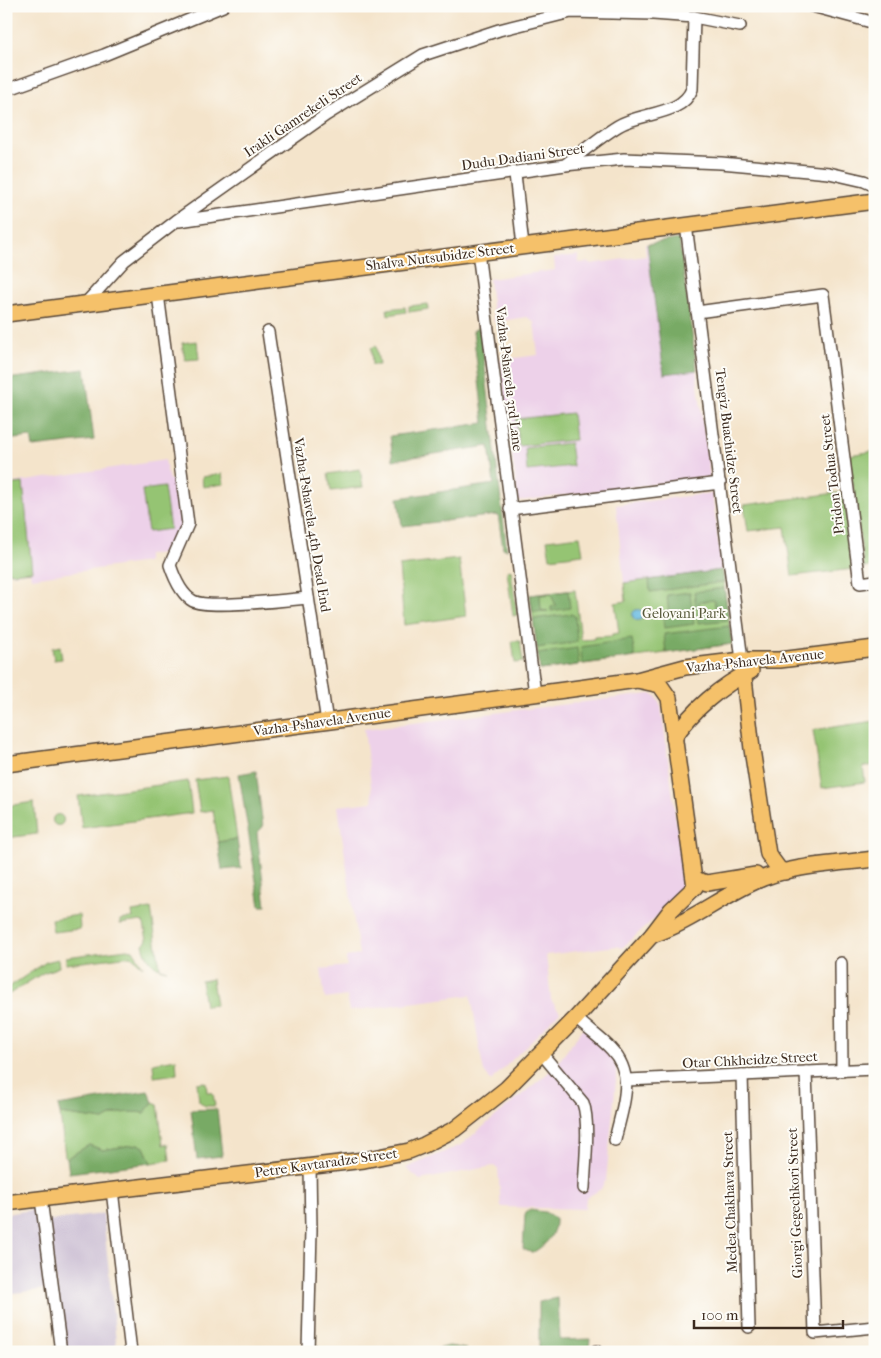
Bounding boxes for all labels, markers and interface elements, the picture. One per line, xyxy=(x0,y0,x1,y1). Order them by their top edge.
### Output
street label: Irakli Gamrekeli Street xyxy=(241,69,365,161)
street label: Dudu Dadiani Street xyxy=(460,140,586,174)
street label: Shalva Nutsubidze Street xyxy=(365,239,515,275)
street label: Vazha-Pshavela 3rd Lane xyxy=(492,305,526,452)
street label: Tengiz Buachidze Street xyxy=(712,367,746,515)
street label: Pridon Todua Street xyxy=(816,413,848,535)
street label: Vazha-Pshavela 4th Dead End xyxy=(290,436,334,614)
park label: Gelovani Park xyxy=(642,605,727,622)
street label: Vazha-Pshavela Avenue xyxy=(684,645,825,677)
street label: Vazha-Pshavela Avenue xyxy=(251,704,392,740)
street label: Otar Chkheidze Street xyxy=(682,1048,818,1072)
street label: Giorgi Gegechkori Street xyxy=(784,1127,806,1279)
street label: Medea Chakhava Street xyxy=(719,1131,741,1273)
street label: Petre Kavtaradze Street xyxy=(254,1145,398,1181)
scale bar xyxy=(694,1298,842,1330)
text: 100 m xyxy=(701,1306,739,1324)

